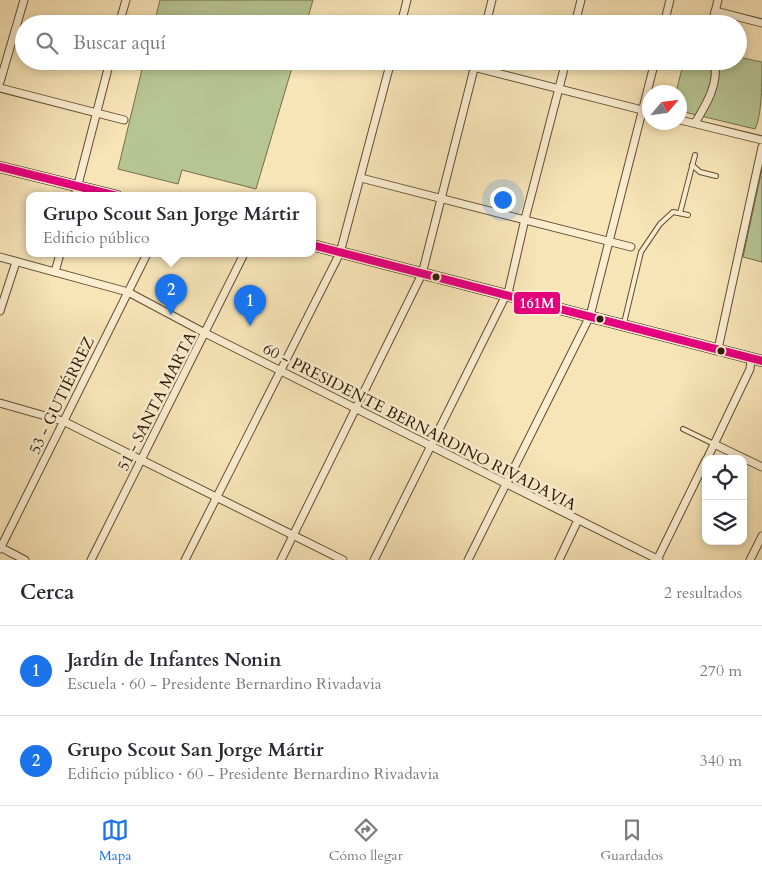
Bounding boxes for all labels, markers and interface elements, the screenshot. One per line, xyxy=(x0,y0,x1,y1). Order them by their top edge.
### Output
search box xyxy=(15,15,747,70)
icon: search xyxy=(33,29,61,57)
text: Buscar aquí xyxy=(73,30,166,56)
north arrow xyxy=(642,85,687,130)
your location xyxy=(490,187,516,213)
popup xyxy=(26,192,316,257)
text: Grupo Scout San Jorge Mártir xyxy=(43,201,299,227)
text: Edificio público xyxy=(43,227,150,249)
unlabelled marker xyxy=(431,272,441,282)
pin: 2 xyxy=(155,274,187,315)
pin: 1 xyxy=(234,285,266,326)
line badge: 161M xyxy=(513,291,561,315)
text: 161M xyxy=(519,294,555,313)
unlabelled marker xyxy=(595,314,605,324)
street label: 51 - SANTA MARTA xyxy=(112,328,202,475)
street label: 53 - GUTIÉRREZ xyxy=(24,333,100,458)
street label: 60 - PRESIDENTE BERNARDINO RIVADAVIA xyxy=(259,338,581,516)
unlabelled marker xyxy=(716,346,726,356)
map controls xyxy=(702,455,747,545)
button: locate xyxy=(702,455,747,500)
button: layers xyxy=(702,500,747,545)
text: Cerca xyxy=(20,578,74,607)
text: 2 resultados xyxy=(664,582,742,604)
text: Jardín de Infantes Nonin xyxy=(67,647,281,673)
text: 1 xyxy=(32,660,40,682)
text: 270 m xyxy=(700,660,742,682)
text: Escuela · 60 - Presidente Bernardino Rivadavia xyxy=(67,673,382,695)
text: Grupo Scout San Jorge Mártir xyxy=(67,737,324,763)
text: 2 xyxy=(32,750,40,772)
text: 340 m xyxy=(700,750,742,772)
text: Edificio público · 60 - Presidente Bernardino Rivadavia xyxy=(67,763,439,785)
tab: Mapa xyxy=(99,816,131,865)
tab: Cómo llegar xyxy=(329,816,403,865)
tab: Guardados xyxy=(600,816,663,865)

